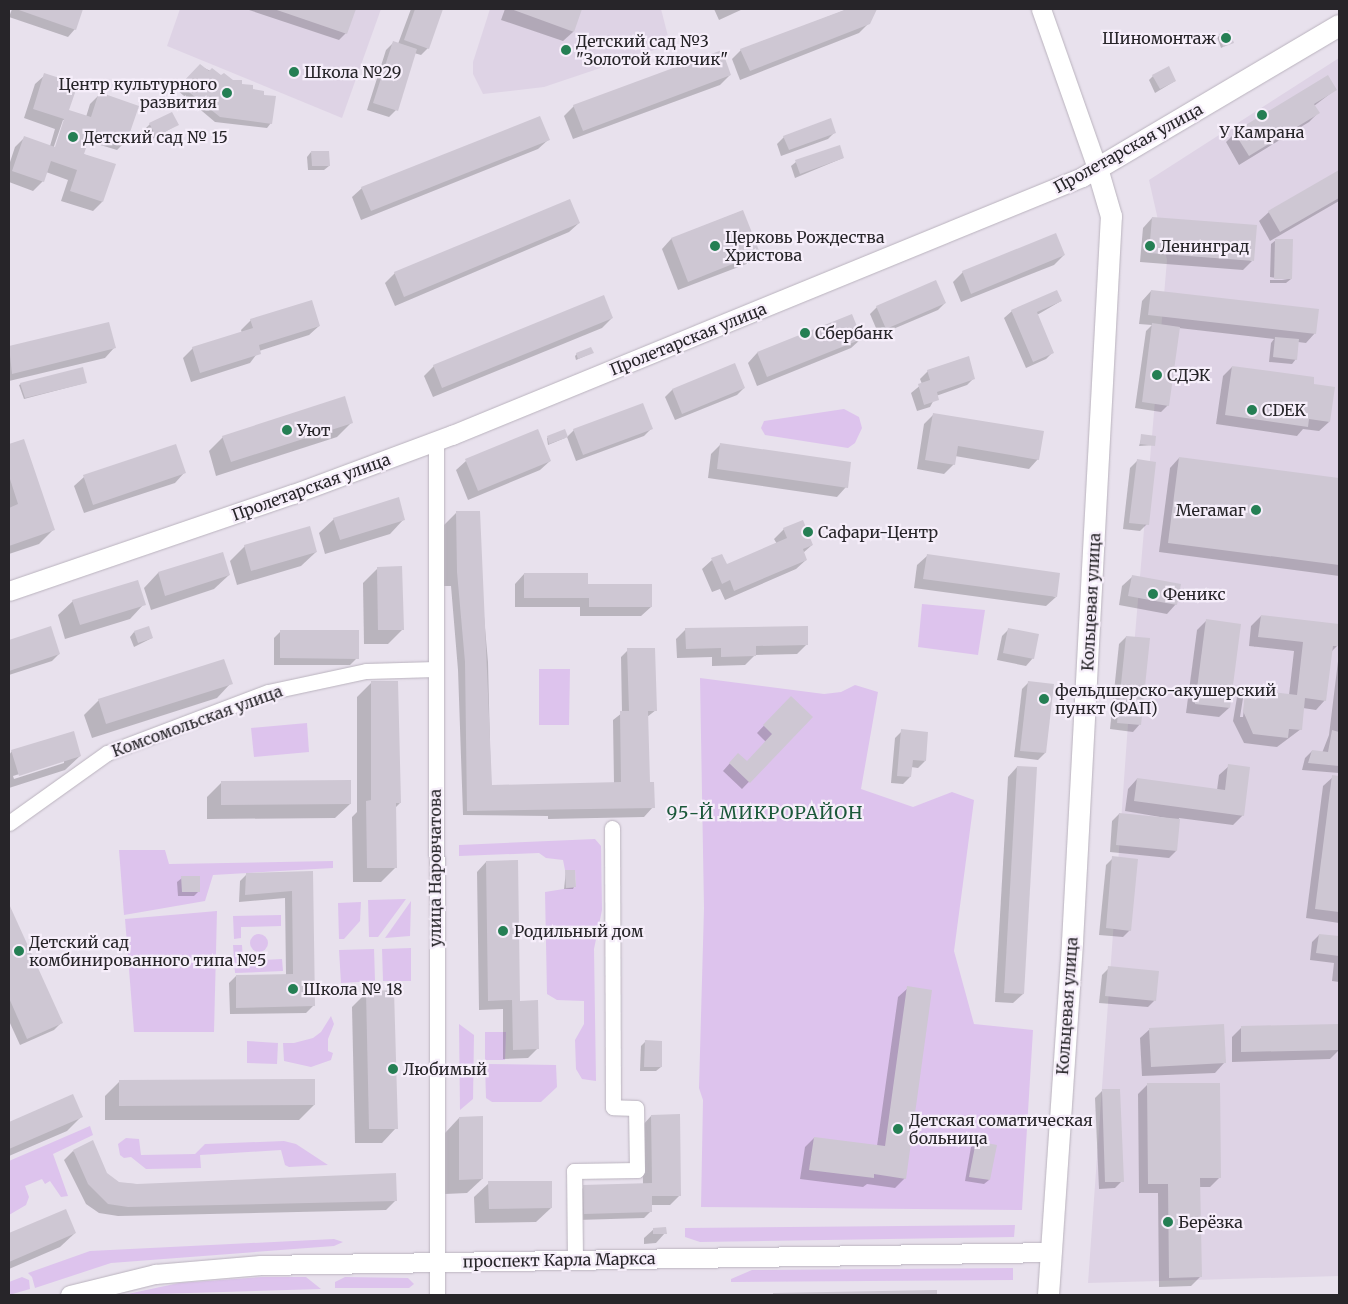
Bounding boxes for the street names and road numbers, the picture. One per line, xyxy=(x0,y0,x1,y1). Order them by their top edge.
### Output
street label: Пролетарская улица xyxy=(1050,99,1206,197)
street label: Пролетарская улица xyxy=(607,299,769,379)
street label: Пролетарская улица xyxy=(229,449,393,525)
street label: Кольцевая улица xyxy=(1078,532,1104,672)
street label: Комсомольская улица xyxy=(109,681,285,761)
street label: улица Наровчатова xyxy=(425,789,445,947)
street label: Кольцевая улица xyxy=(1053,936,1081,1076)
street label: проспект Карла Маркса xyxy=(462,1249,656,1271)

